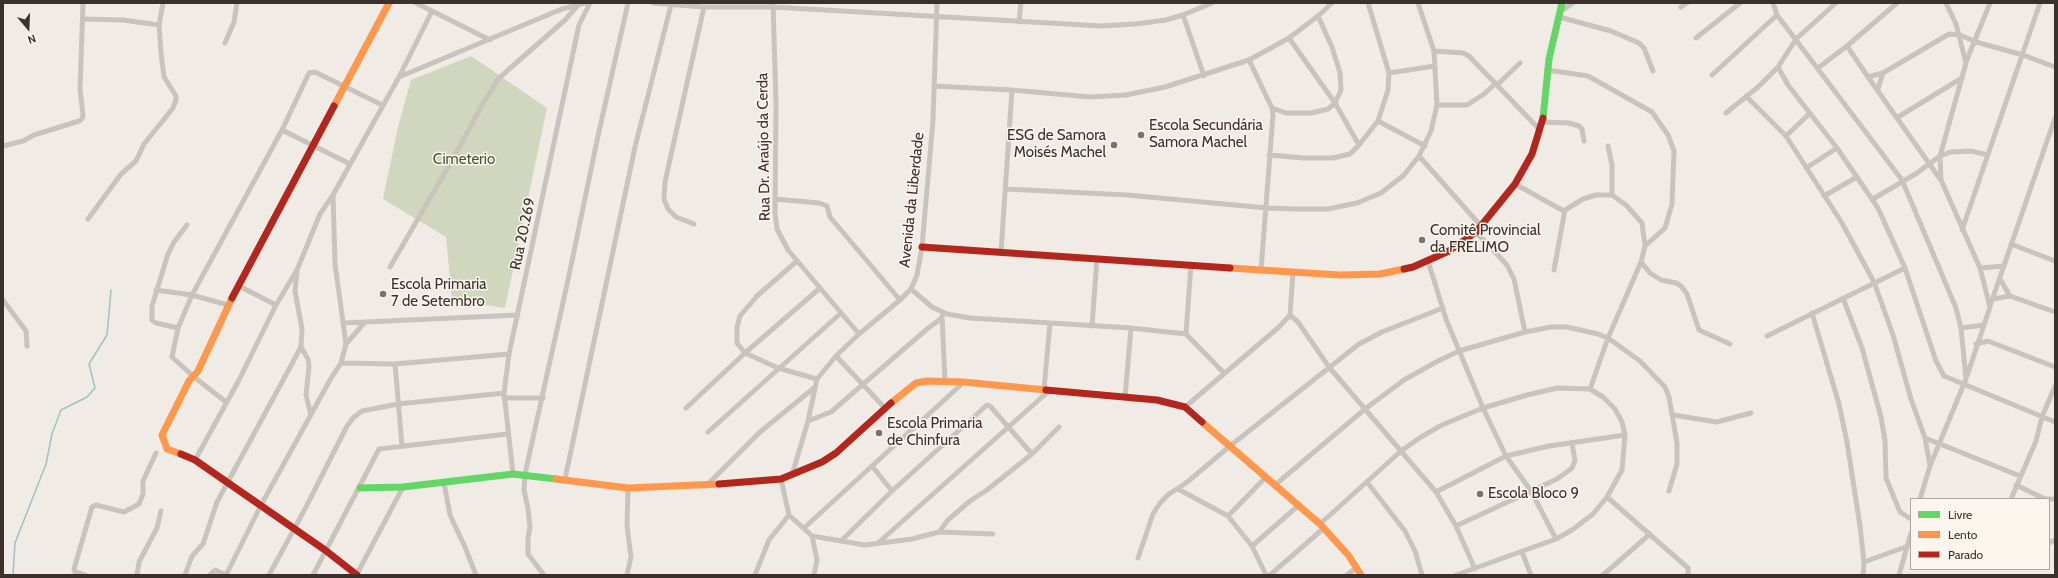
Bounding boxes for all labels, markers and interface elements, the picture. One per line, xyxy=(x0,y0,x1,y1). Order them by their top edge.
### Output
north arrow xyxy=(8,8,48,48)
text: N xyxy=(26,31,38,47)
street label: Rua Dr. Araújo da Cerda xyxy=(754,73,774,221)
place label: Escola Secundária Samora Machel xyxy=(1149,117,1263,152)
place label: ESG de Samora Moisés Machel xyxy=(1007,127,1106,162)
marker: Escola Secundária Samora Machel xyxy=(1136,130,1146,140)
street label: Avenida da Liberdade xyxy=(896,132,928,268)
marker: ESG de Samora Moisés Machel xyxy=(1109,140,1119,150)
park label: Cimeterio xyxy=(433,151,495,169)
street label: Rua 20.269 xyxy=(507,196,539,272)
place label: Comitê Provincial da FRELIMO xyxy=(1430,222,1540,257)
marker: Comitê Provincial da FRELIMO xyxy=(1417,235,1427,245)
place label: Escola Primaria 7 de Setembro xyxy=(391,276,486,311)
marker: Escola Primaria 7 de Setembro xyxy=(378,289,388,299)
place label: Escola Primaria de Chinfura xyxy=(887,415,982,450)
marker: Escola Primaria de Chinfura xyxy=(874,428,884,438)
place label: Escola Bloco 9 xyxy=(1488,485,1579,503)
marker: Escola Bloco 9 xyxy=(1475,489,1485,499)
legend xyxy=(1910,498,2050,570)
text: Livre xyxy=(1948,507,1972,522)
text: Lento xyxy=(1948,527,1977,542)
text: Parado xyxy=(1948,547,1983,562)

